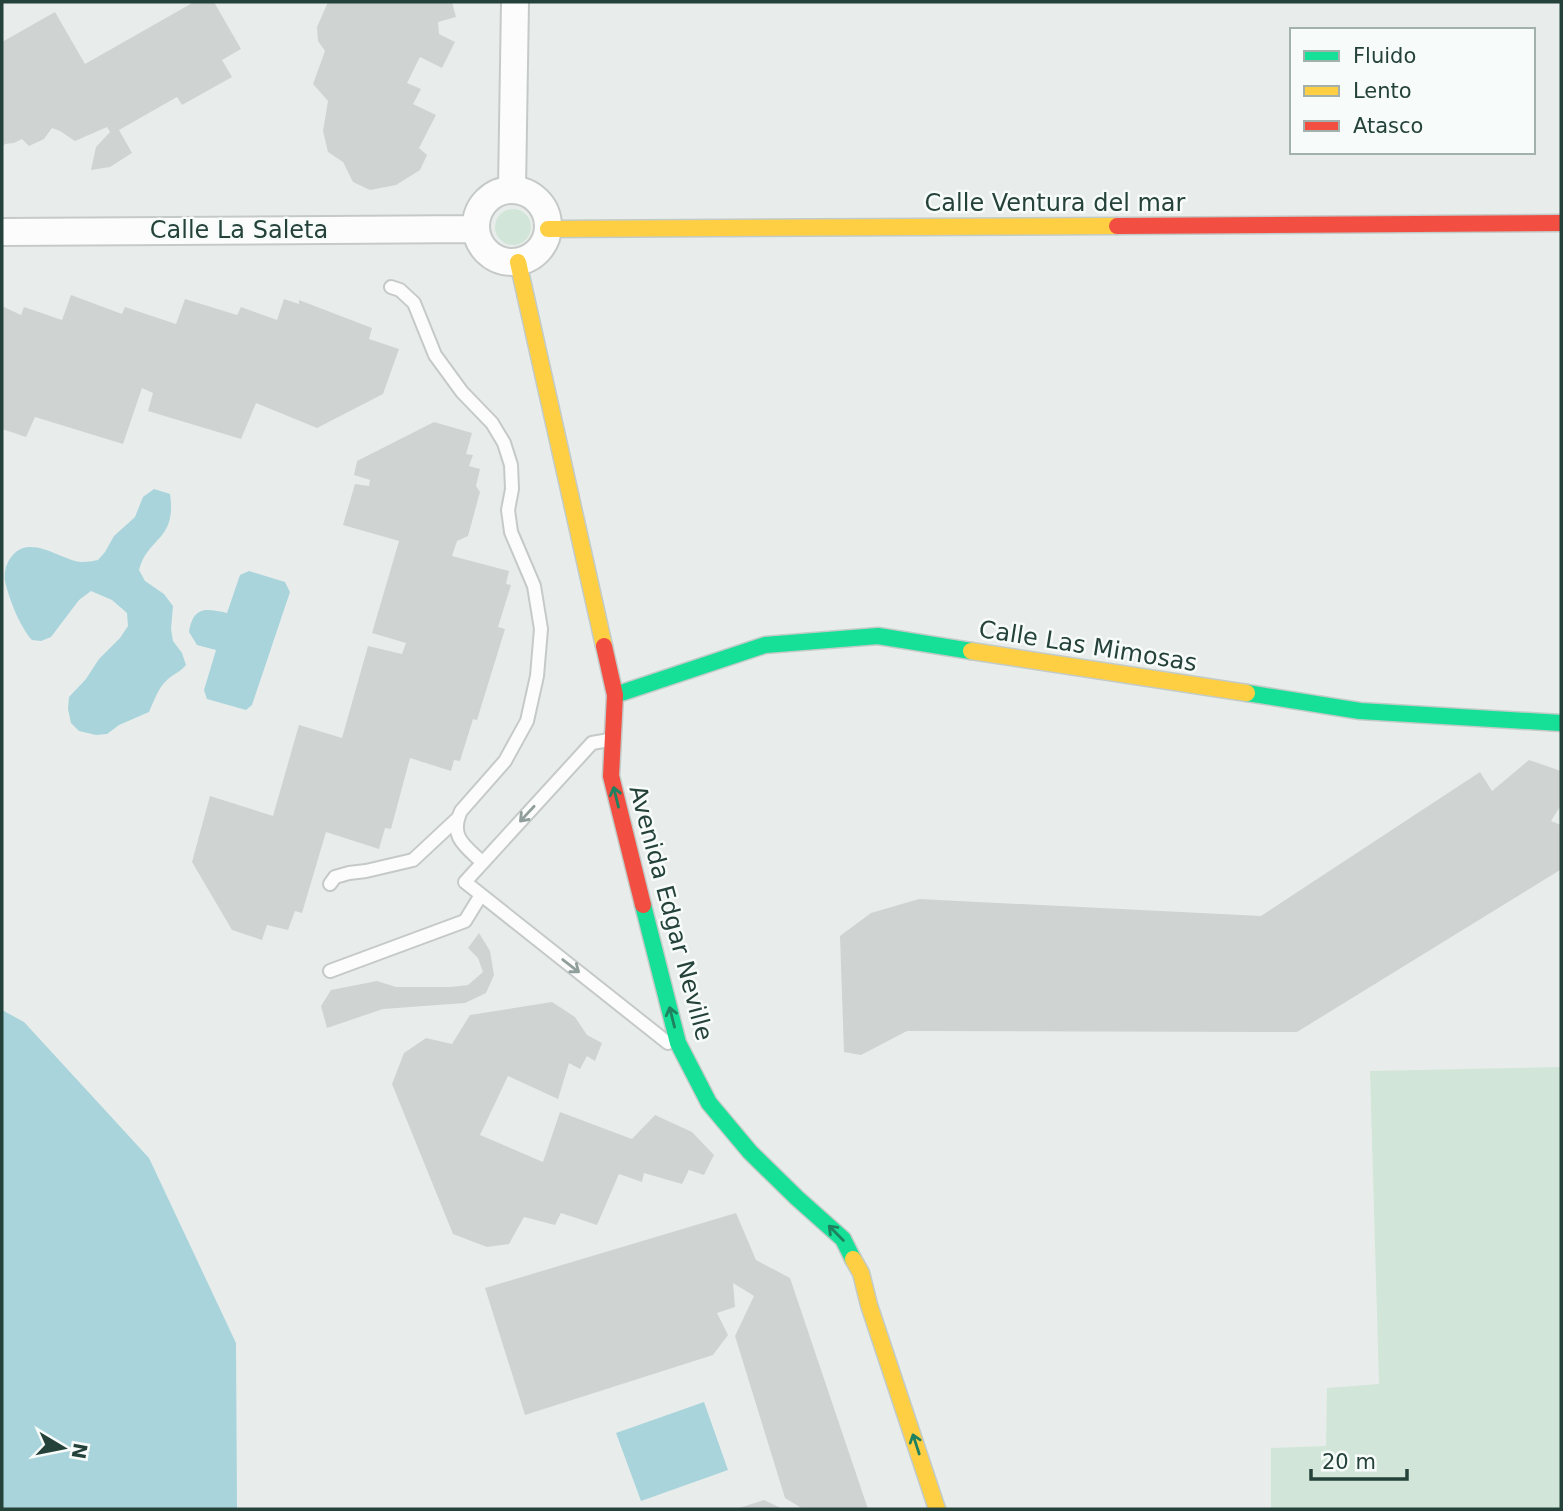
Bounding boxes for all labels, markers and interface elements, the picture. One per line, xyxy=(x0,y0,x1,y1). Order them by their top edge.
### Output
legend xyxy=(1290,28,1535,154)
text: Fluido xyxy=(1353,44,1416,68)
text: Lento xyxy=(1353,79,1412,103)
text: Atasco xyxy=(1353,114,1423,138)
street label: Calle Ventura del mar xyxy=(925,189,1186,217)
street label: Calle La Saleta xyxy=(150,216,328,244)
street label: Calle Las Mimosas xyxy=(977,615,1199,677)
street label: Avenida Edgar Neville xyxy=(623,782,719,1044)
one-way arrow xyxy=(609,786,622,809)
one-way arrow xyxy=(518,805,535,822)
one-way arrow xyxy=(561,958,579,974)
one-way arrow xyxy=(665,1006,678,1029)
one-way arrow xyxy=(828,1225,845,1242)
north arrow xyxy=(28,1413,98,1483)
one-way arrow xyxy=(909,1434,921,1456)
scale bar xyxy=(1311,1438,1407,1482)
text: N xyxy=(68,1441,92,1461)
text: 20 m xyxy=(1322,1450,1376,1474)

